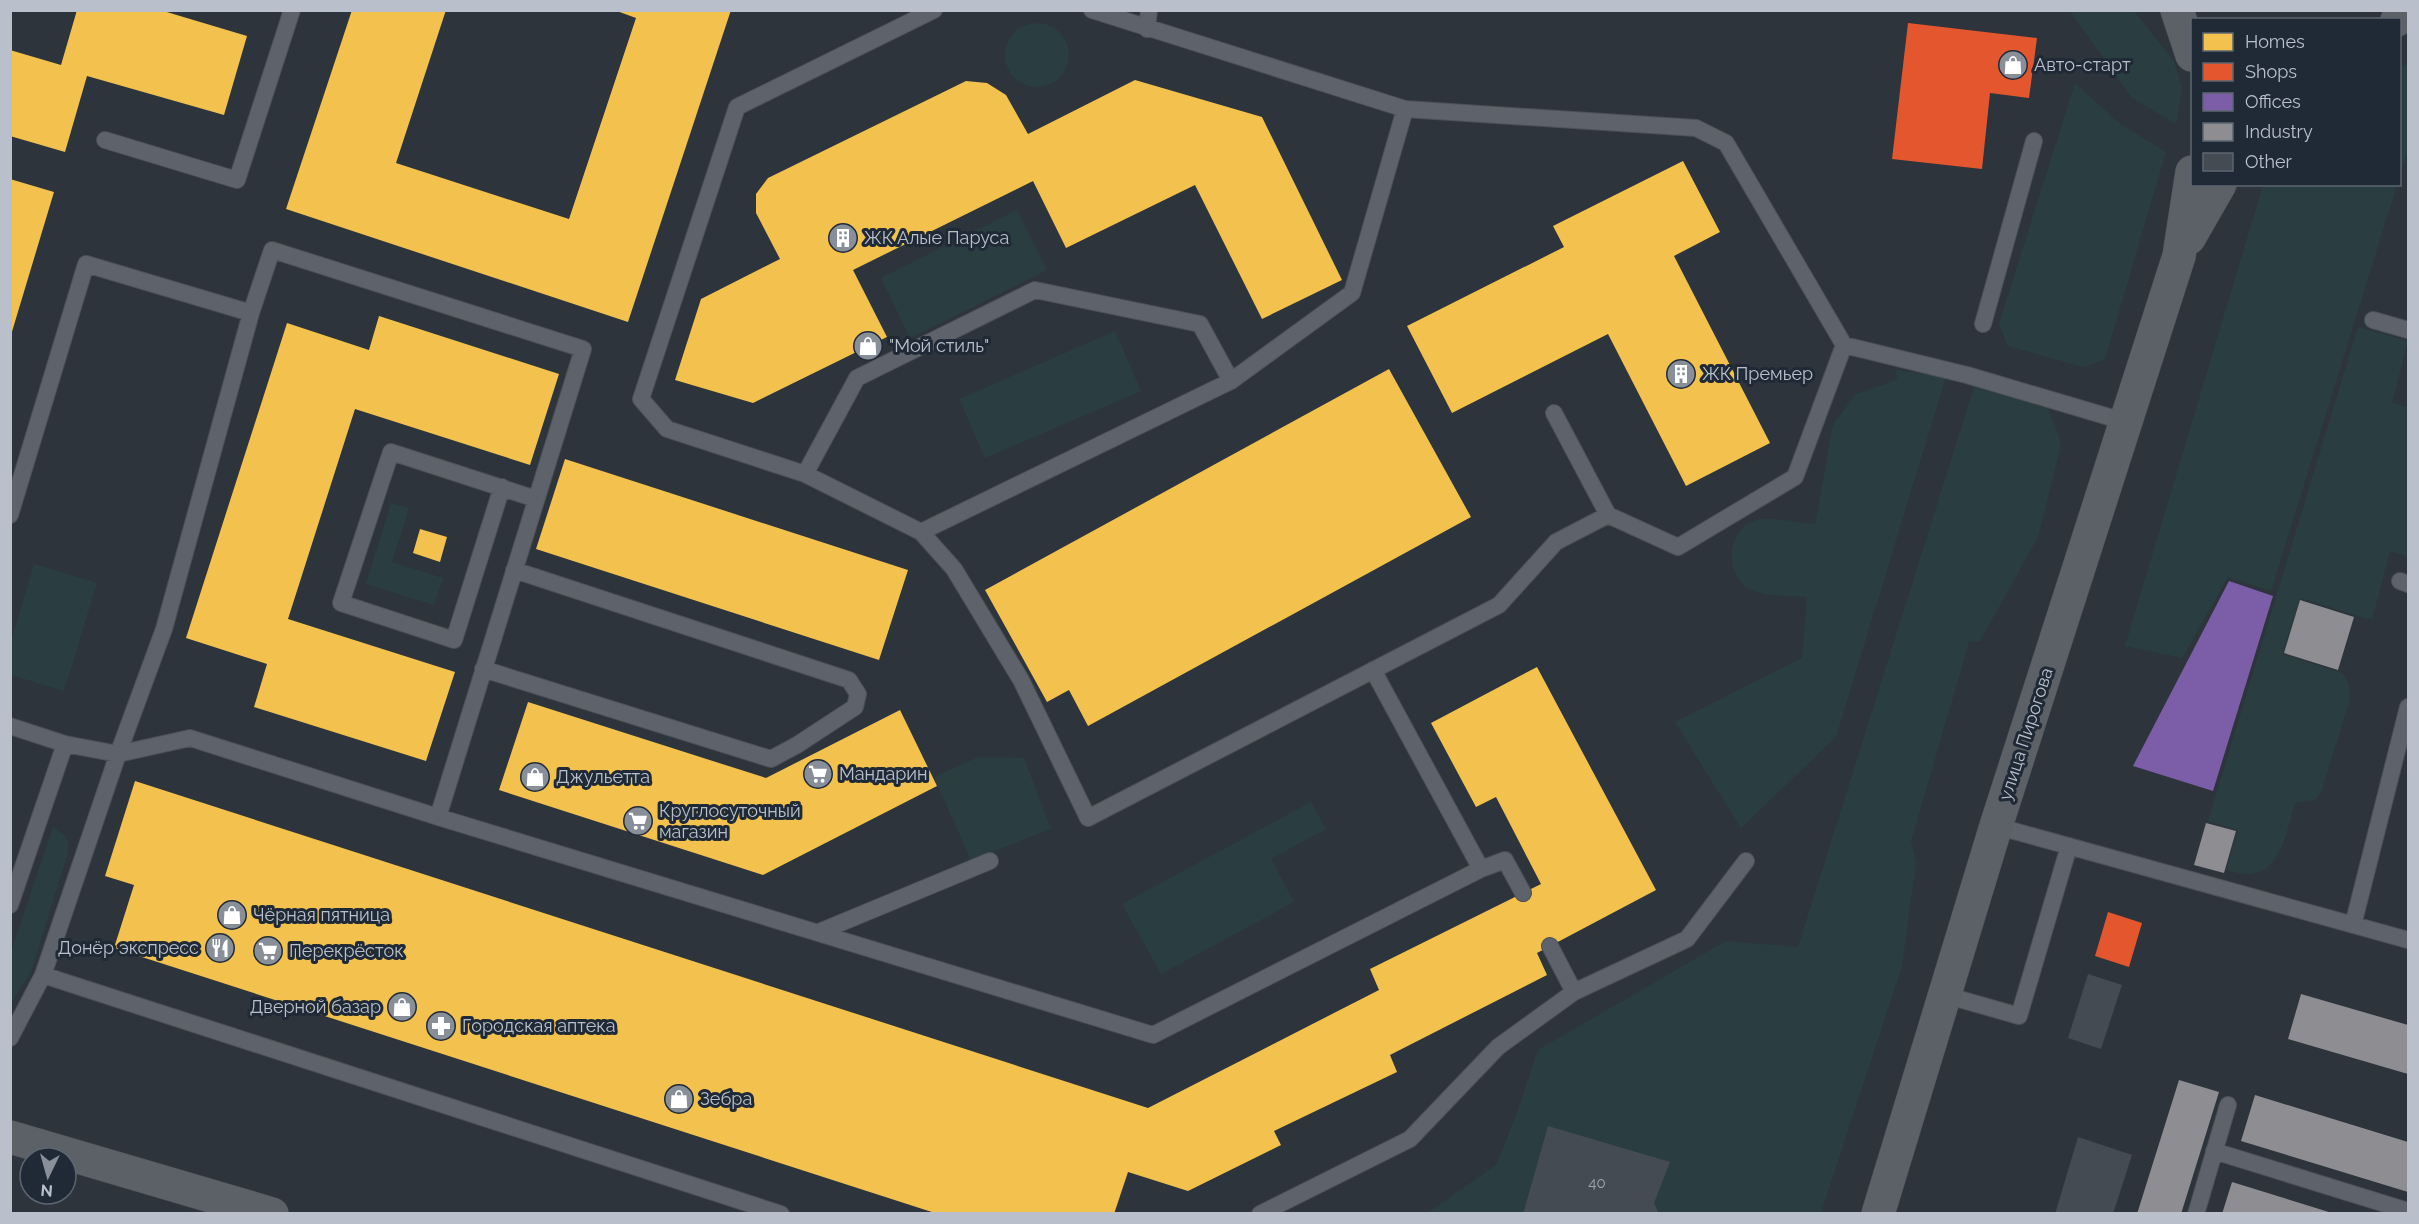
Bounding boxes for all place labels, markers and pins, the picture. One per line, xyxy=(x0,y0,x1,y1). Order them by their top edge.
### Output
shop icon: Авто-старт xyxy=(1997,49,2029,81)
place label: Авто-старт xyxy=(2034,54,2131,75)
building icon: ЖК Алые Паруса xyxy=(827,222,859,254)
place label: ЖК Алые Паруса xyxy=(864,227,1009,248)
shop icon: "Мой стиль" xyxy=(852,330,884,362)
place label: "Мой стиль" xyxy=(889,335,989,356)
building icon: ЖК Премьер xyxy=(1665,358,1697,390)
place label: ЖК Премьер xyxy=(1702,363,1813,384)
supermarket icon: Мандарин xyxy=(802,758,834,790)
shop icon: Джульетта xyxy=(519,761,551,793)
place label: Мандарин xyxy=(839,763,928,784)
place label: Джульетта xyxy=(556,766,650,787)
place label: Круглосуточный магазин xyxy=(659,800,801,842)
supermarket icon: Круглосуточный магазин xyxy=(622,805,654,837)
shop icon: Чёрная пятница xyxy=(216,899,248,931)
place label: Чёрная пятница xyxy=(253,904,390,925)
restaurant icon: Донёр экспресс xyxy=(204,932,236,964)
supermarket icon: Перекрёсток xyxy=(252,935,284,967)
place label: Донёр экспресс xyxy=(58,937,199,958)
place label: Перекрёсток xyxy=(289,940,404,961)
shop icon: Дверной базар xyxy=(386,991,418,1023)
place label: Дверной базар xyxy=(250,996,381,1017)
pharmacy icon: Городская аптека xyxy=(425,1010,457,1042)
place label: Городская аптека xyxy=(462,1015,616,1036)
shop icon: Зебра xyxy=(663,1083,695,1115)
place label: Зебра xyxy=(700,1088,752,1109)

